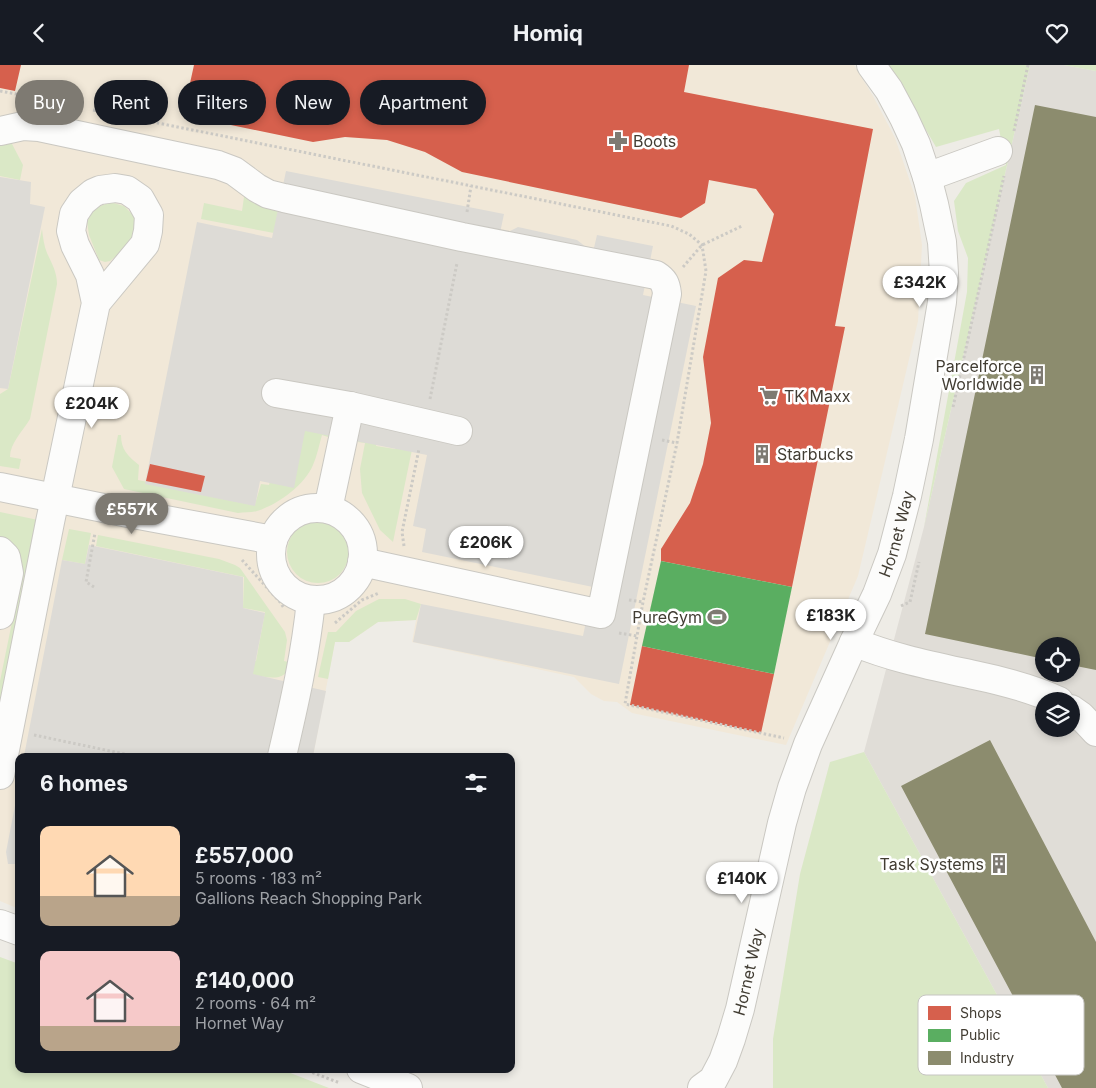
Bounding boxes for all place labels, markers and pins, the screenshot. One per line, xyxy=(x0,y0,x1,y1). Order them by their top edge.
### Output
pharmacy icon: Boots xyxy=(607,130,629,152)
place label: Boots xyxy=(633,131,676,151)
pin: £342K xyxy=(885,265,955,308)
place label: Parcelforce Worldwide xyxy=(935,356,1022,394)
building icon: Parcelforce Worldwide xyxy=(1026,364,1048,386)
supermarket icon: TK Maxx xyxy=(758,385,780,407)
place label: TK Maxx xyxy=(784,386,851,406)
pin: £204K xyxy=(57,387,127,429)
building icon: Starbucks xyxy=(751,443,773,465)
place label: Starbucks xyxy=(777,444,853,464)
pin: £557K xyxy=(97,493,167,535)
pin: £206K xyxy=(451,525,521,568)
pin: £183K xyxy=(796,599,866,641)
sports icon: PureGym xyxy=(706,606,728,628)
place label: PureGym xyxy=(632,607,702,627)
building icon: Task Systems xyxy=(988,853,1010,875)
place label: Task Systems xyxy=(880,854,984,874)
pin: £140K xyxy=(707,861,777,904)

